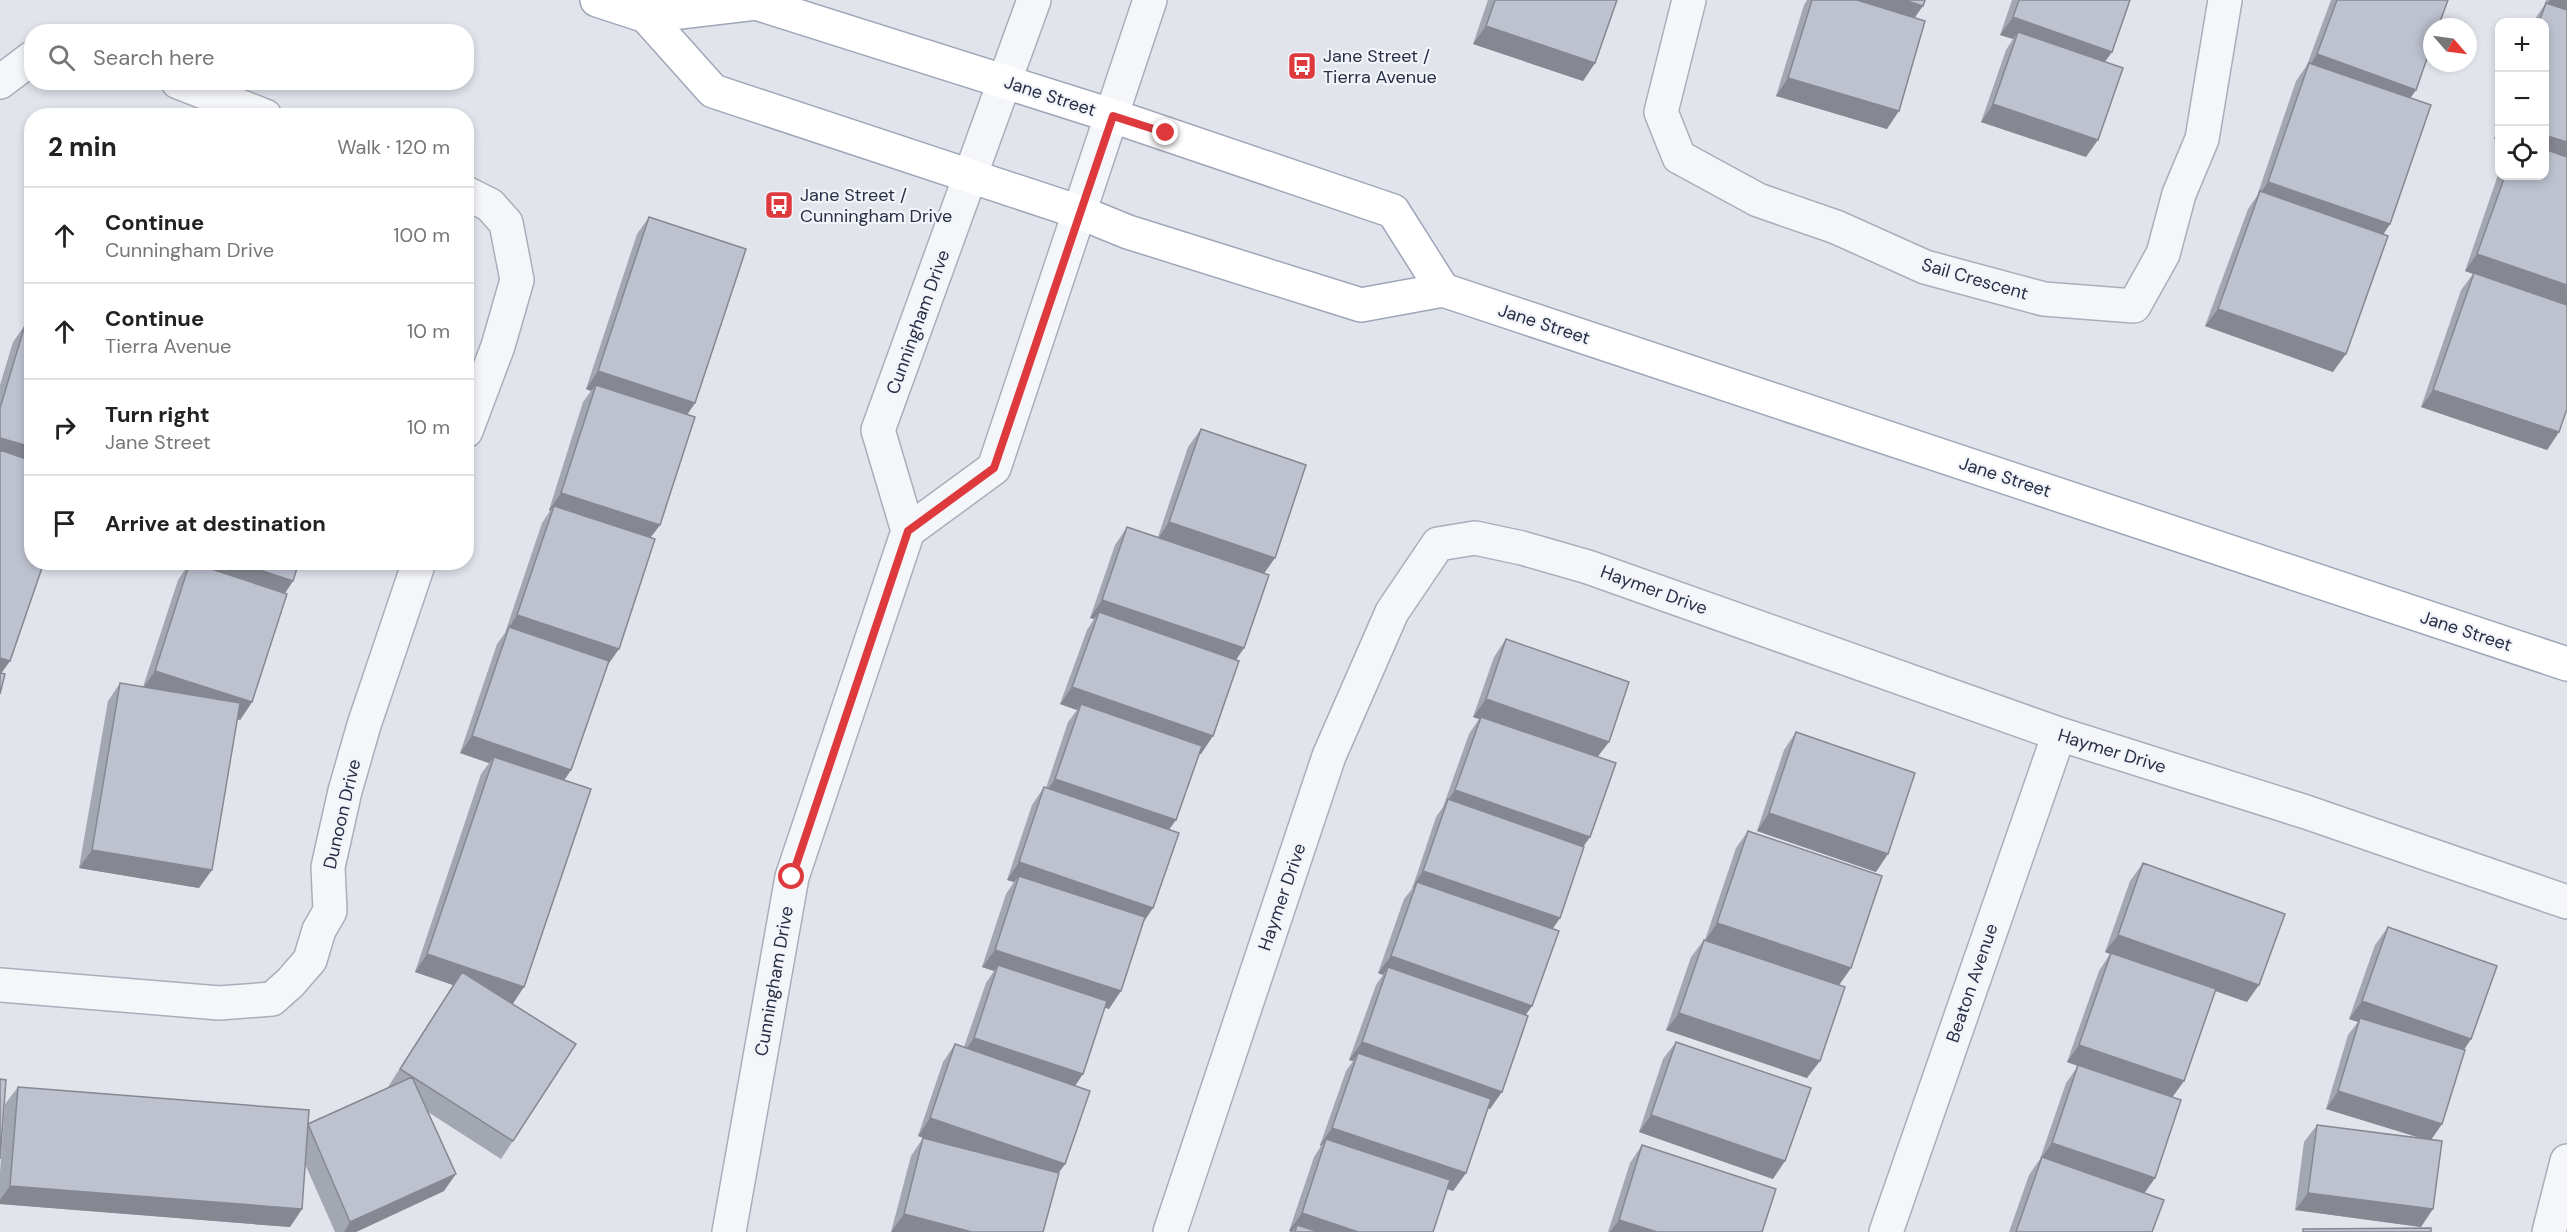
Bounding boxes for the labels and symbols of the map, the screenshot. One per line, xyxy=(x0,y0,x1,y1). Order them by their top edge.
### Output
north arrow xyxy=(2423,18,2477,72)
place label: Jane Street / Tierra Avenue xyxy=(1323,44,1437,89)
bus stop icon: Jane Street / Tierra Avenue xyxy=(1286,50,1318,82)
street label: Jane Street xyxy=(1001,70,1099,122)
route end xyxy=(1152,119,1178,145)
place label: Jane Street / Cunningham Drive xyxy=(800,183,952,228)
bus stop icon: Jane Street / Cunningham Drive xyxy=(763,189,795,221)
street label: Cunningham Drive xyxy=(881,246,955,398)
street label: Sail Crescent xyxy=(1919,252,2031,306)
street label: Jane Street xyxy=(1495,298,1593,350)
street label: Jane Street xyxy=(1956,451,2054,503)
street label: Haymer Drive xyxy=(1597,560,1711,620)
street label: Jane Street xyxy=(2417,605,2515,657)
street label: Haymer Drive xyxy=(2055,723,2169,779)
street label: Dunoon Drive xyxy=(318,757,366,871)
street label: Haymer Drive xyxy=(1252,840,1312,954)
route start xyxy=(778,863,804,889)
street label: Cunningham Drive xyxy=(749,904,799,1058)
street label: Beaton Avenue xyxy=(1940,920,2004,1046)

